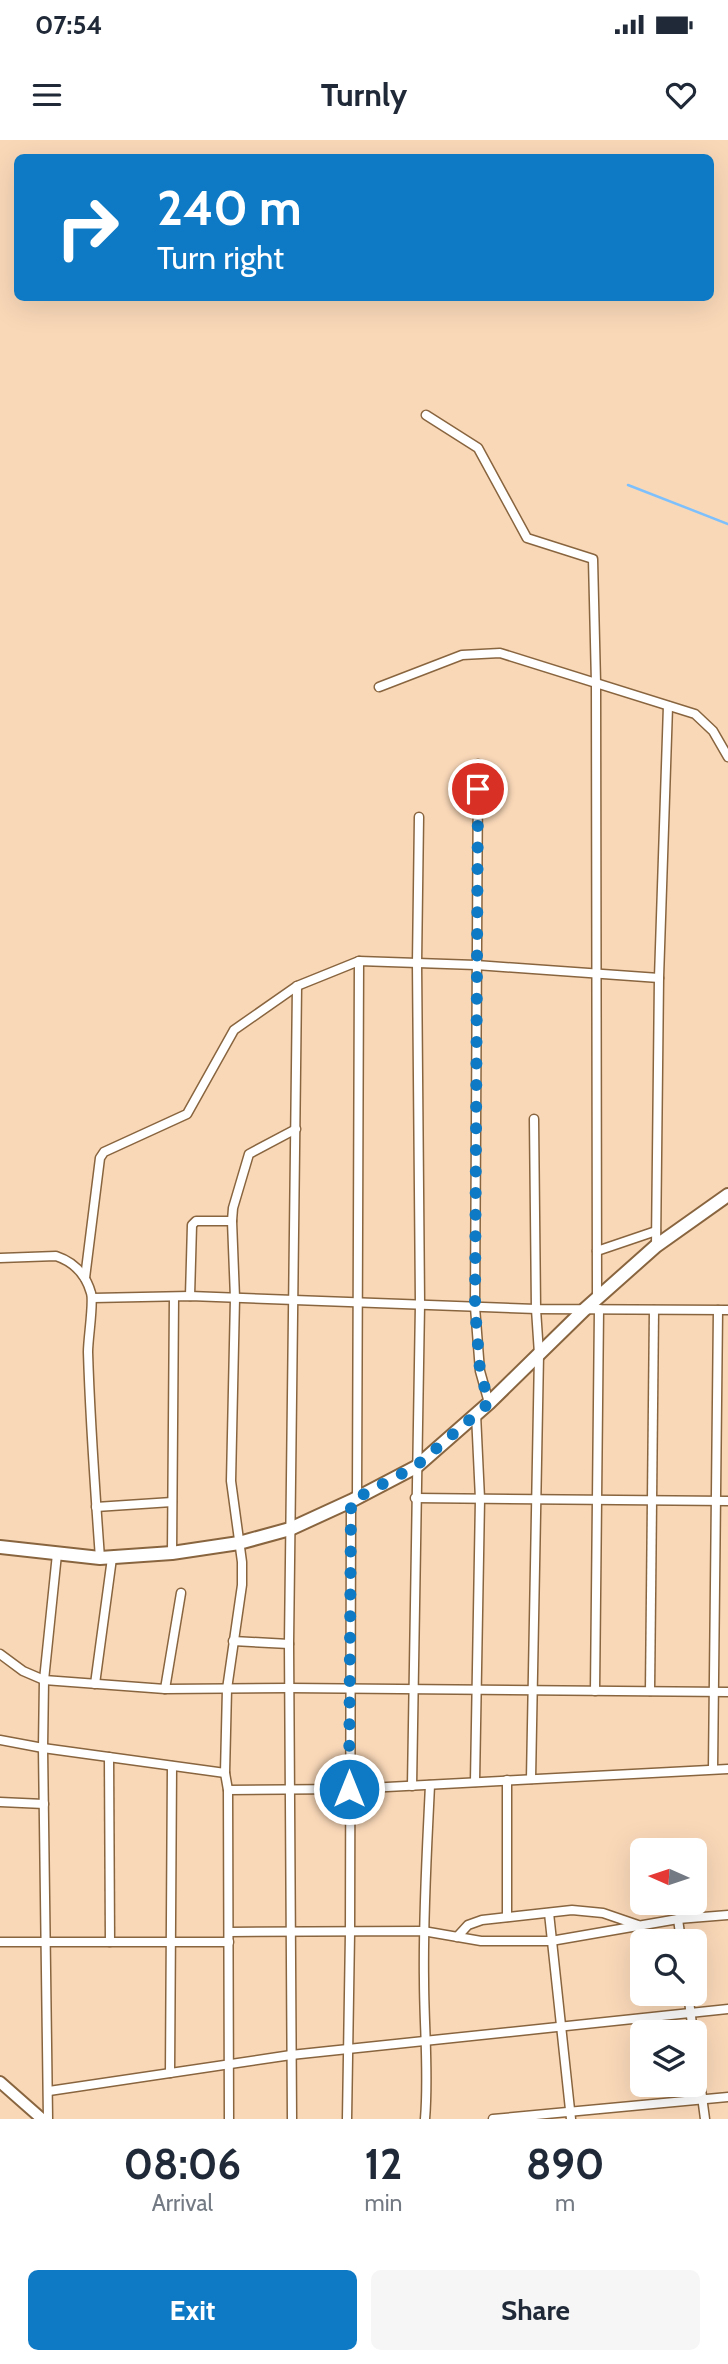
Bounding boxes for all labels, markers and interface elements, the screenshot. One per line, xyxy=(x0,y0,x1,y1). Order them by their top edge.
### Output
text: 07:54 xyxy=(35,9,103,41)
text: Turnly xyxy=(321,75,407,114)
icon: menu xyxy=(28,76,66,114)
icon: heart xyxy=(662,76,700,114)
text: 240 m xyxy=(157,178,302,237)
icon: right xyxy=(42,182,133,273)
text: Turn right xyxy=(157,238,284,277)
pin xyxy=(448,759,508,819)
icon: arrive xyxy=(459,770,497,808)
position arrow xyxy=(312,1752,386,1826)
north arrow xyxy=(630,1838,707,1914)
map controls xyxy=(630,1838,707,2097)
button: search xyxy=(630,1929,707,2006)
button: layers xyxy=(630,2020,707,2097)
text: 08:06 xyxy=(123,2138,241,2190)
text: 12 xyxy=(365,2138,402,2190)
text: 890 xyxy=(526,2138,605,2190)
text: Arrival xyxy=(152,2189,213,2217)
text: min xyxy=(365,2189,402,2217)
text: m xyxy=(555,2189,575,2217)
button: Exit xyxy=(28,2270,357,2350)
button: Share xyxy=(371,2270,700,2350)

